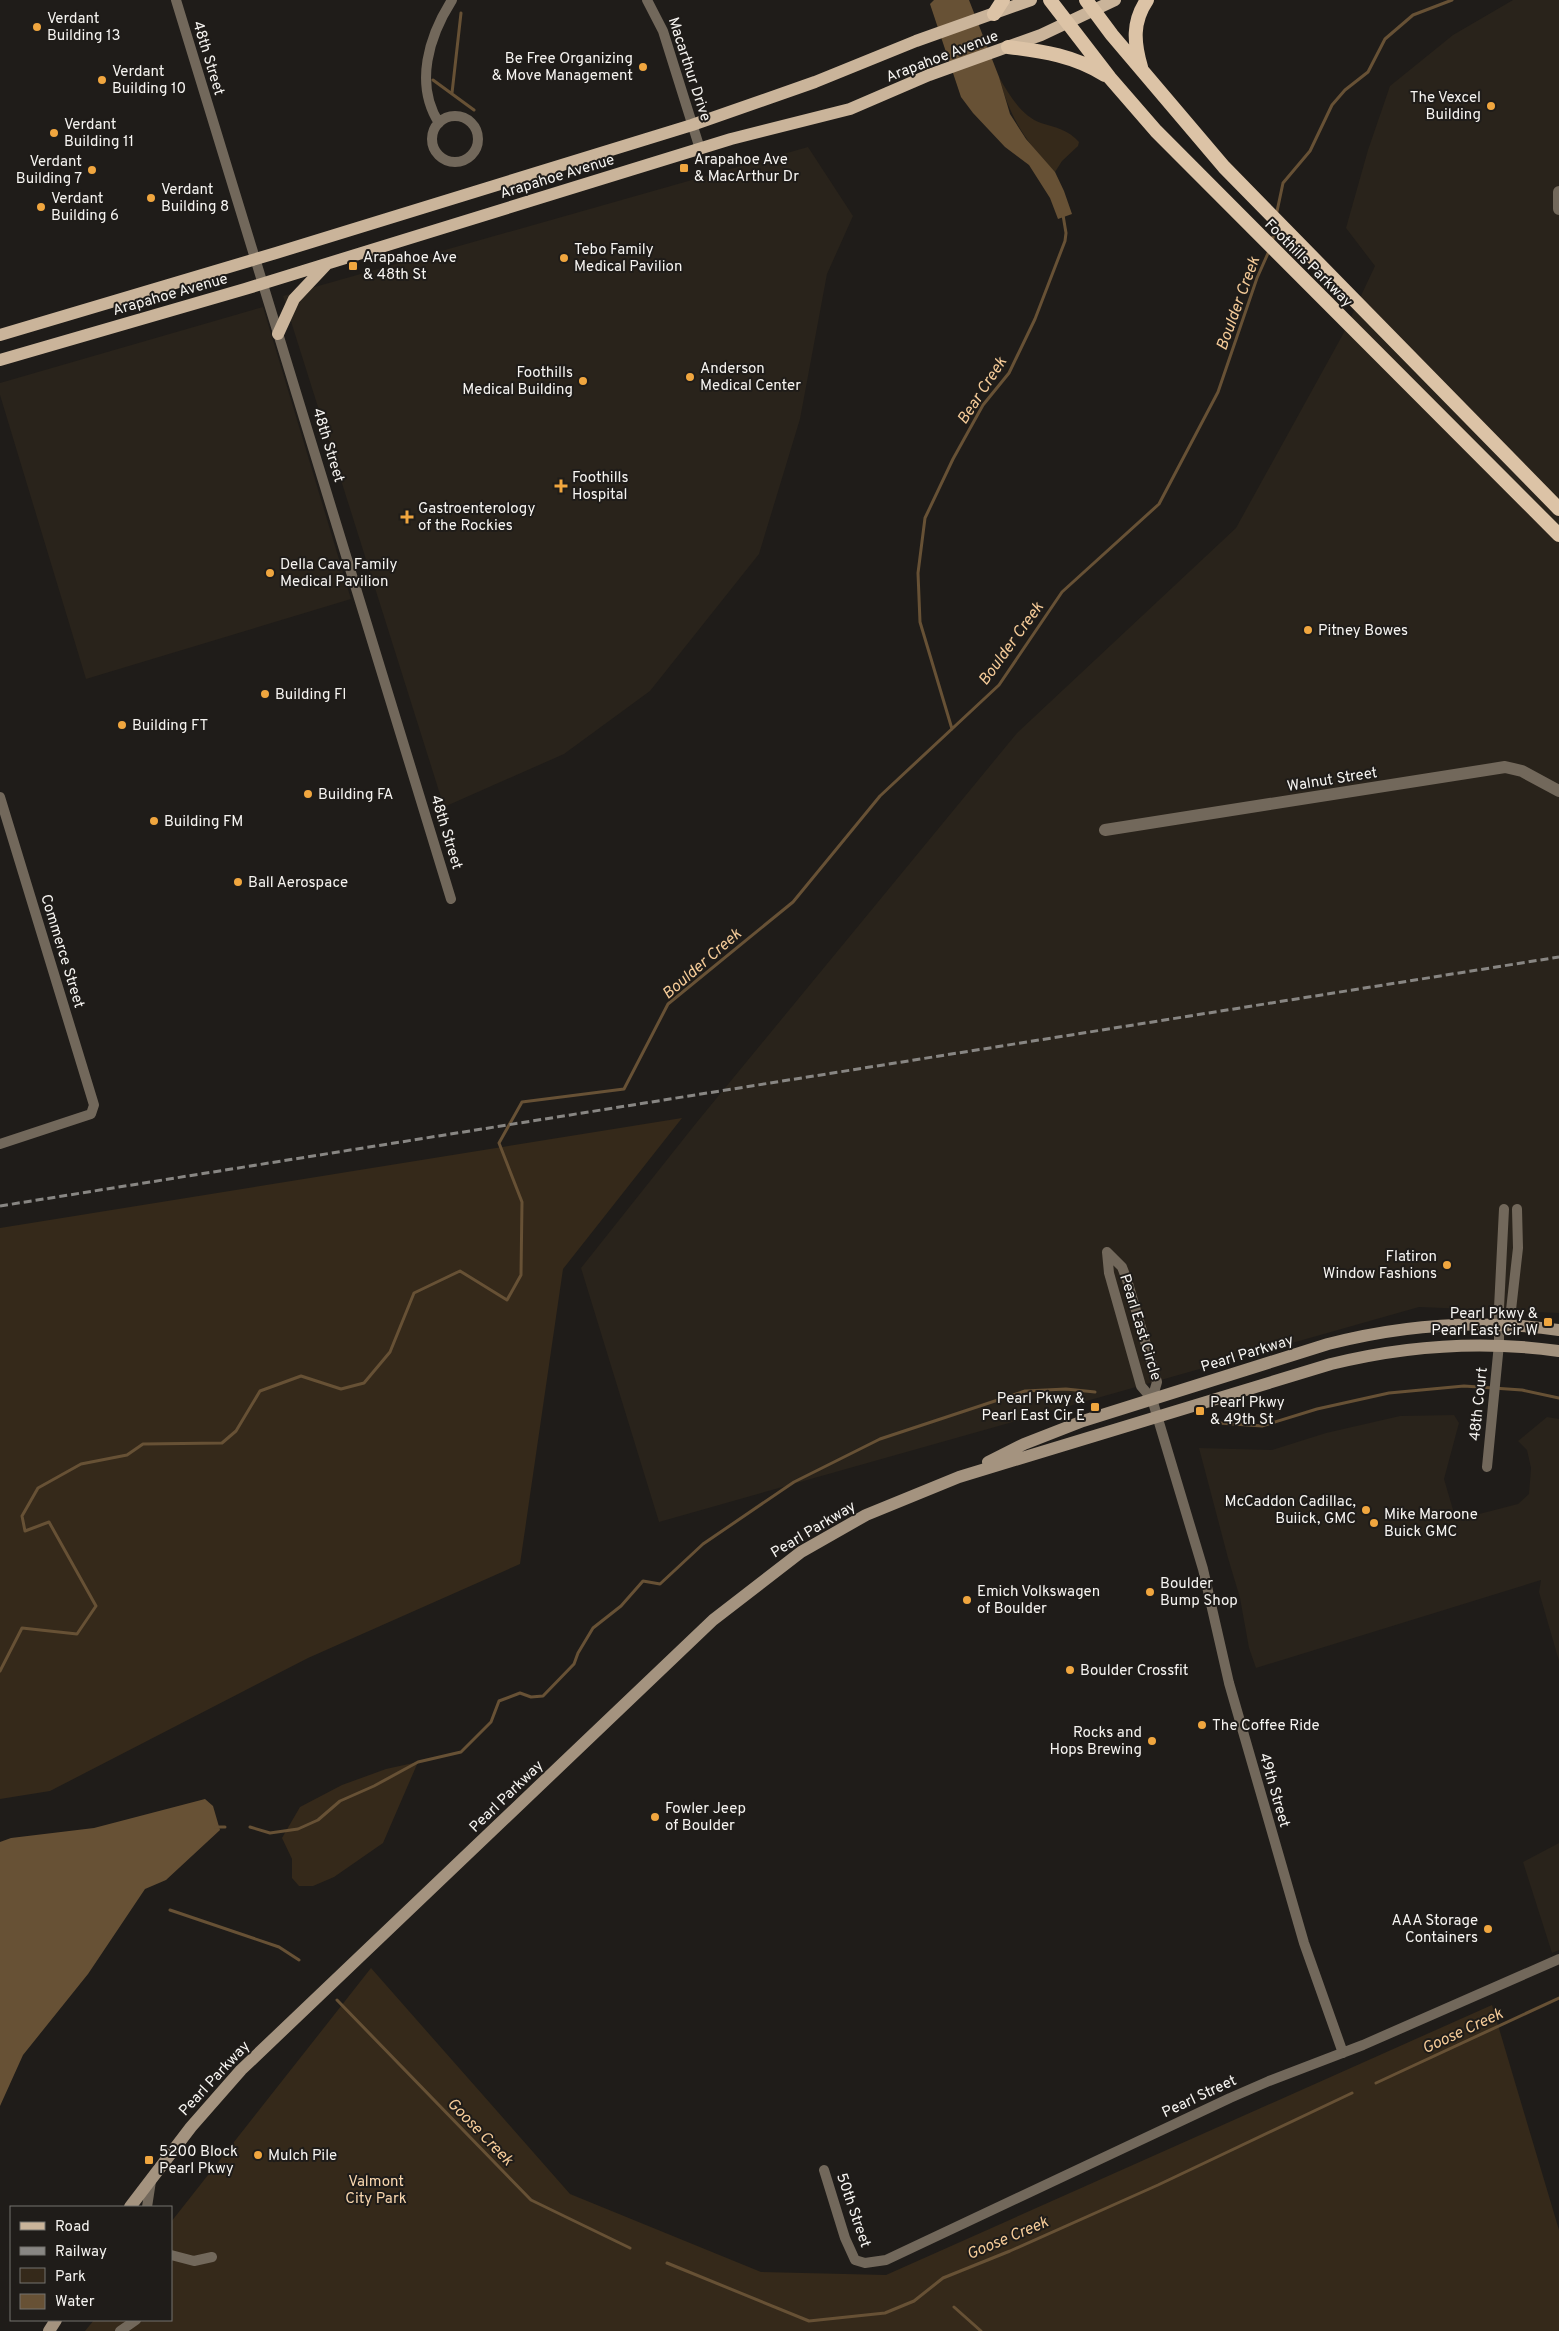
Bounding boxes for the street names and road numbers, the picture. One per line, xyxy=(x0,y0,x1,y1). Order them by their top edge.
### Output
street label: Macarthur Drive xyxy=(663,15,714,124)
street label: 48th Street xyxy=(187,19,228,98)
street label: Arapahoe Avenue xyxy=(884,27,1001,88)
street label: Arapahoe Avenue xyxy=(498,151,617,204)
street label: Foothills Parkway xyxy=(1260,216,1356,312)
street label: Arapahoe Avenue xyxy=(111,270,230,321)
street label: 48th Street xyxy=(307,406,348,485)
street label: Walnut Street xyxy=(1286,764,1379,797)
street label: 48th Street xyxy=(425,793,466,872)
street label: Commerce Street xyxy=(35,892,88,1011)
street label: Pearl East Circle xyxy=(1114,1272,1165,1383)
street label: Pearl Parkway xyxy=(1199,1331,1296,1378)
street label: 48th Court xyxy=(1466,1366,1493,1442)
street label: Pearl Parkway xyxy=(768,1497,860,1563)
street label: 49th Street xyxy=(1254,1751,1293,1830)
street label: Pearl Parkway xyxy=(466,1757,548,1837)
street label: Pearl Parkway xyxy=(175,2037,255,2121)
street label: Pearl Street xyxy=(1159,2072,1240,2123)
street label: 50th Street xyxy=(831,2171,874,2250)

